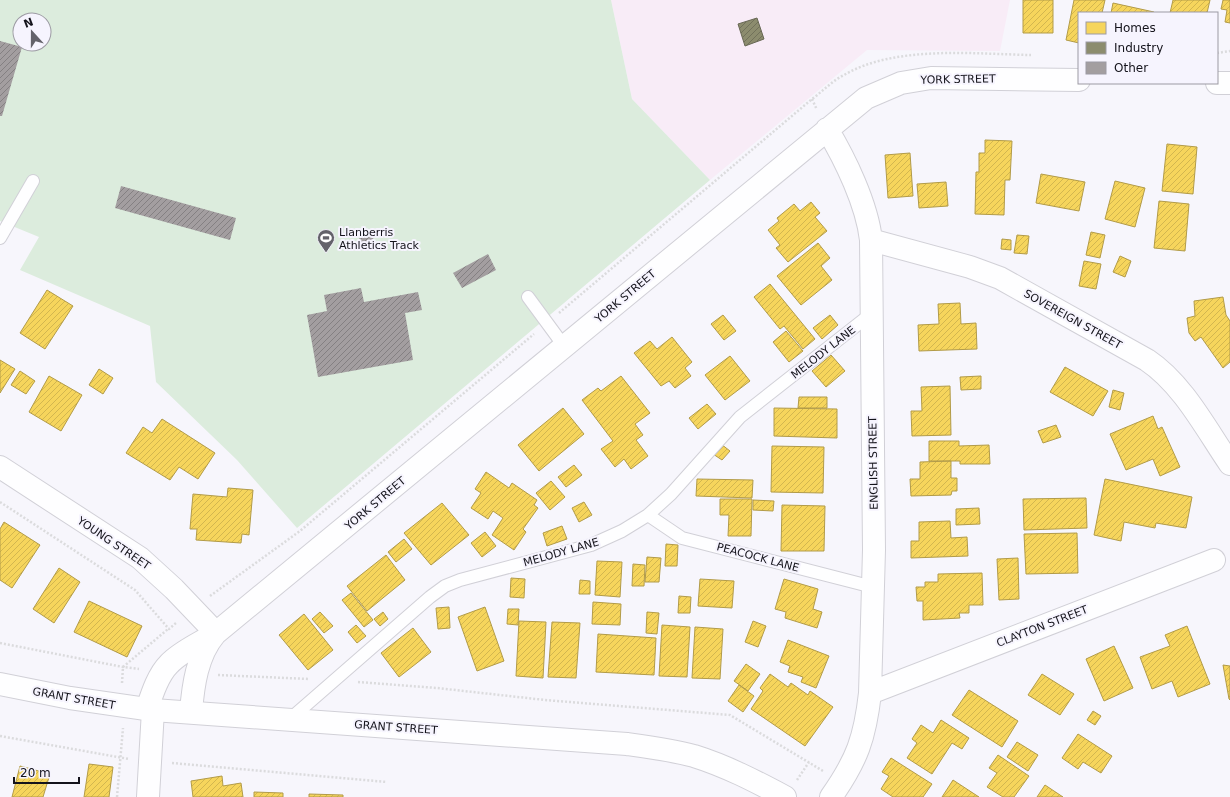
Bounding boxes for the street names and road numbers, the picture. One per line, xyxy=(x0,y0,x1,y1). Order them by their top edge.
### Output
street label: YORK STREET xyxy=(919,72,996,87)
street label: YORK STREET xyxy=(592,267,658,326)
street label: SOVEREIGN STREET xyxy=(1022,287,1124,352)
street label: MELODY LANE xyxy=(789,323,858,382)
street label: ENGLISH STREET xyxy=(866,416,881,510)
street label: YORK STREET xyxy=(342,474,408,533)
street label: YOUNG STREET xyxy=(74,514,153,573)
street label: MELODY LANE xyxy=(522,535,600,569)
street label: PEACOCK LANE xyxy=(715,540,801,575)
street label: CLAYTON STREET xyxy=(995,603,1090,650)
street label: GRANT STREET xyxy=(32,685,117,712)
street label: GRANT STREET xyxy=(354,718,438,737)

